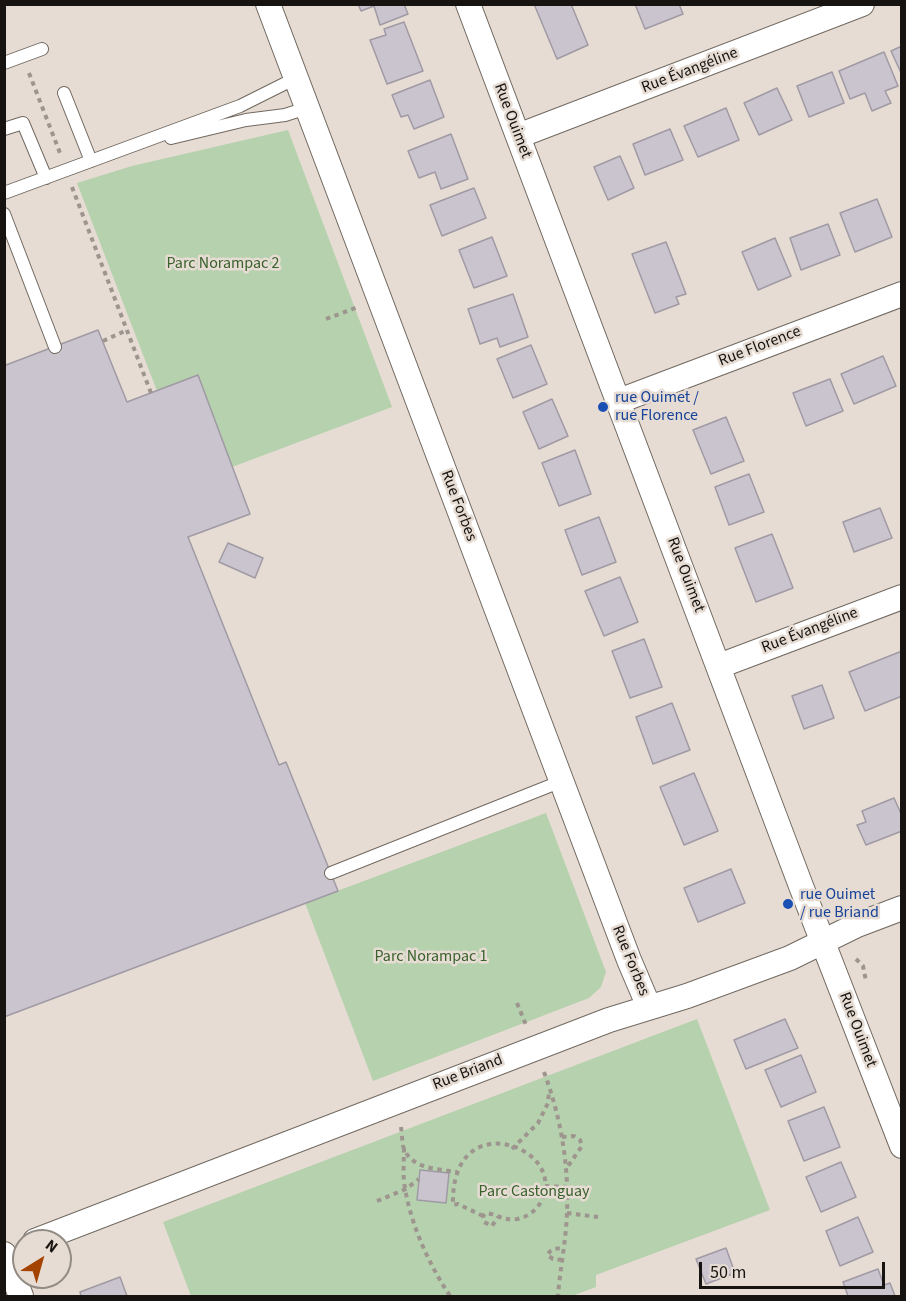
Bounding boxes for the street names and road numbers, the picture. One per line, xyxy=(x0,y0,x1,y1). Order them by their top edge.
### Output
street label: Rue Évangéline xyxy=(639,44,741,98)
street label: Rue Ouimet xyxy=(489,81,535,161)
street label: Rue Florence xyxy=(716,323,804,371)
street label: Rue Forbes xyxy=(436,468,480,544)
street label: Rue Ouimet xyxy=(662,535,708,615)
street label: Rue Évangéline xyxy=(759,604,861,658)
street label: Rue Forbes xyxy=(607,923,653,999)
street label: Rue Ouimet xyxy=(834,990,880,1070)
street label: Rue Briand xyxy=(430,1051,506,1095)

